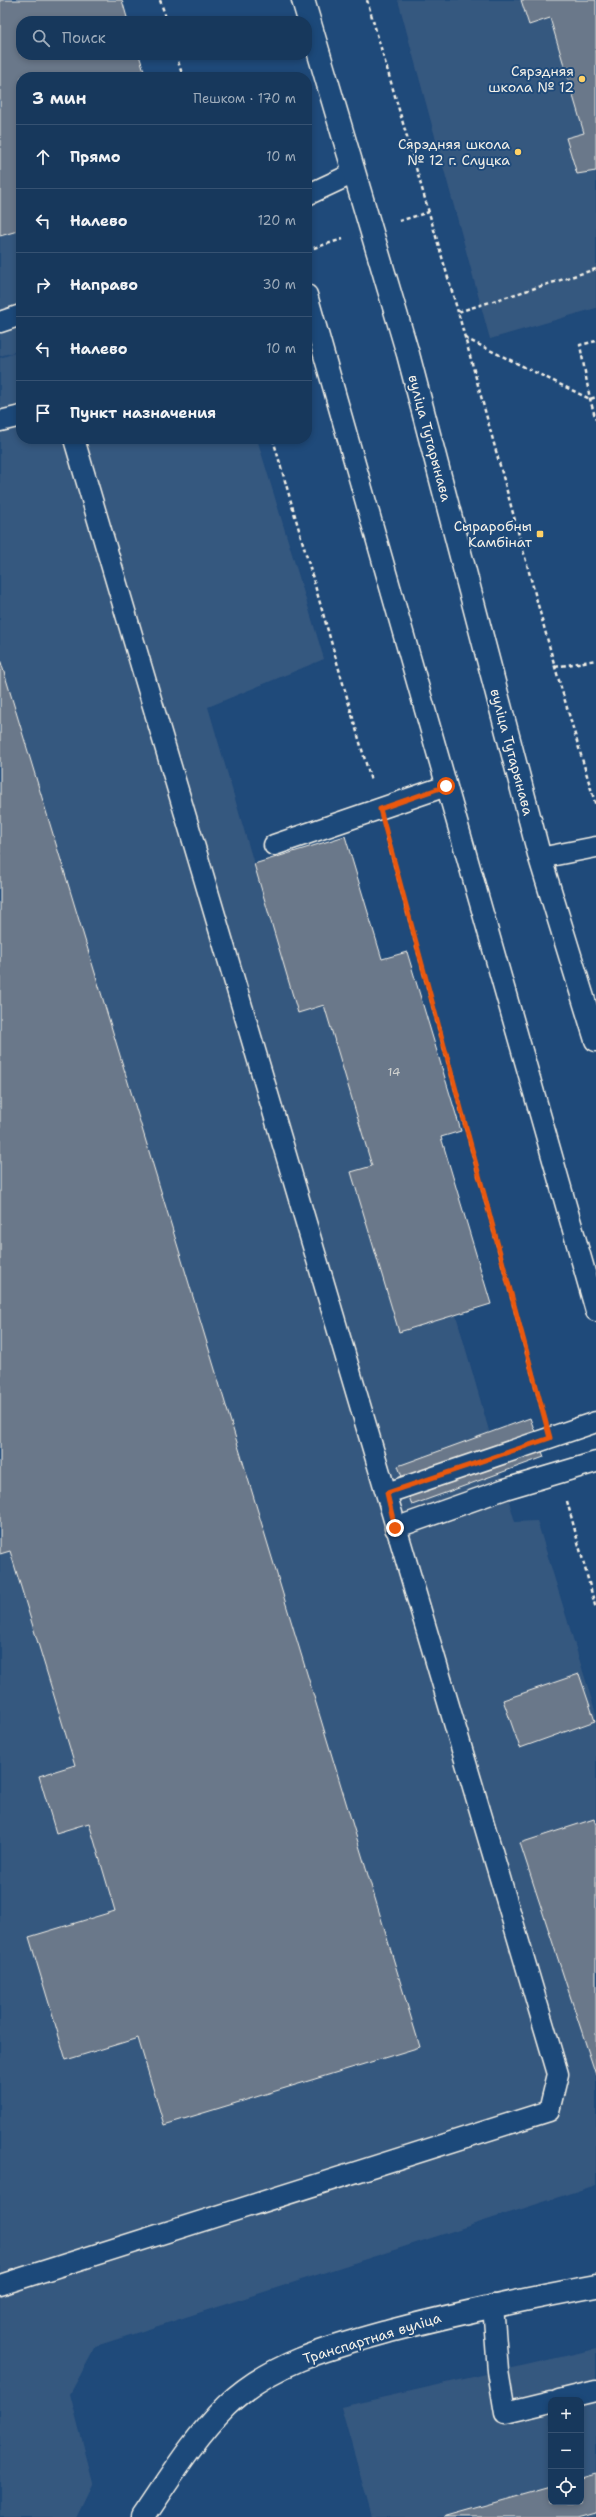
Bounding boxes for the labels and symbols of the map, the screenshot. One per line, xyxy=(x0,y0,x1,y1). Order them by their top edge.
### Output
place label: Сярэдняя школа № 12 xyxy=(488,62,574,96)
marker: Сярэдняя школа № 12 xyxy=(577,74,587,84)
place label: Сярэдняя школа № 12 г. Слуцка xyxy=(398,135,510,169)
marker: Сярэдняя школа № 12 г. Слуцка xyxy=(513,147,523,157)
street label: вуліца Тутарынава xyxy=(404,373,456,504)
place label: Сыраробны Камбінат xyxy=(454,517,533,551)
marker: Сыраробны Камбінат xyxy=(535,529,545,539)
street label: вуліца Тутарынава xyxy=(486,687,538,818)
route start xyxy=(437,777,455,795)
house number: 14 xyxy=(388,1064,400,1080)
route end xyxy=(386,1519,404,1537)
street label: Транспартная вуліца xyxy=(301,2308,444,2368)

